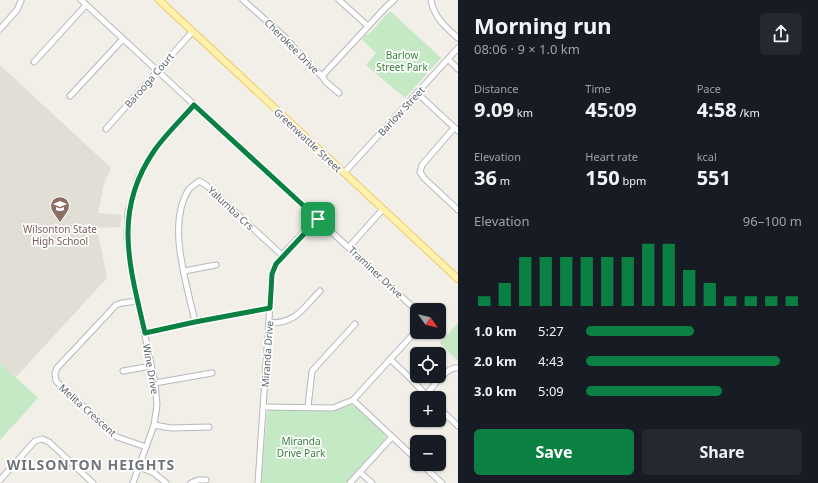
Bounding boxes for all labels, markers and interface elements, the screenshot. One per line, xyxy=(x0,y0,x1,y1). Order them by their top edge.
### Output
text: Morning run xyxy=(474,10,612,40)
button: share xyxy=(760,13,802,55)
street label: Cherokee Drive xyxy=(262,16,323,77)
text: 08:06 · 9 × 1.0 km xyxy=(474,40,580,58)
park label: Barlow Street Park xyxy=(376,48,428,74)
street label: Barooga Court xyxy=(121,49,177,111)
text: Distance xyxy=(474,81,519,96)
text: Time xyxy=(585,81,611,96)
text: Pace xyxy=(697,81,721,96)
street label: Barlow Street xyxy=(374,83,428,139)
text: 9.09 xyxy=(474,96,514,123)
text: 45:09 xyxy=(585,96,637,123)
text: 4:58 xyxy=(697,96,737,123)
street label: Greenwattle Street xyxy=(271,105,345,175)
text: km xyxy=(514,105,533,120)
text: /km xyxy=(737,105,760,120)
text: Elevation xyxy=(474,149,521,164)
text: Heart rate xyxy=(585,149,638,164)
text: kcal xyxy=(697,149,717,164)
text: 36 xyxy=(474,164,497,191)
text: 150 xyxy=(585,164,620,191)
text: 551 xyxy=(697,164,731,191)
text: m xyxy=(497,173,510,188)
text: bpm xyxy=(620,173,646,188)
street label: Yalumba Crs xyxy=(205,183,257,233)
school or university icon: Wilsonton State High School xyxy=(49,195,71,223)
pin xyxy=(301,202,335,236)
icon: arrive xyxy=(307,208,329,230)
text: Elevation xyxy=(474,212,530,230)
text: 96–100 m xyxy=(743,212,802,230)
place label: Wilsonton State High School xyxy=(23,222,97,248)
street label: Traminer Drive xyxy=(346,243,407,301)
north arrow xyxy=(410,303,446,339)
map controls xyxy=(410,303,446,471)
street label: Miranda Drive xyxy=(258,320,276,388)
text: 1.0 km xyxy=(474,322,517,340)
text: 5:27 xyxy=(538,322,564,340)
street label: Wine Drive xyxy=(140,343,162,396)
button: locate xyxy=(410,347,446,383)
text: 2.0 km xyxy=(474,352,517,370)
text: 4:43 xyxy=(538,352,564,370)
street label: Melita Crescent xyxy=(56,381,120,440)
text: 3.0 km xyxy=(474,382,517,400)
text: 5:09 xyxy=(538,382,564,400)
button: + xyxy=(410,391,446,427)
button: Save xyxy=(474,429,634,475)
button: Share xyxy=(642,429,802,475)
park label: Miranda Drive Park xyxy=(277,434,326,460)
button: − xyxy=(410,435,446,471)
district label: WILSONTON HEIGHTS xyxy=(7,455,175,474)

